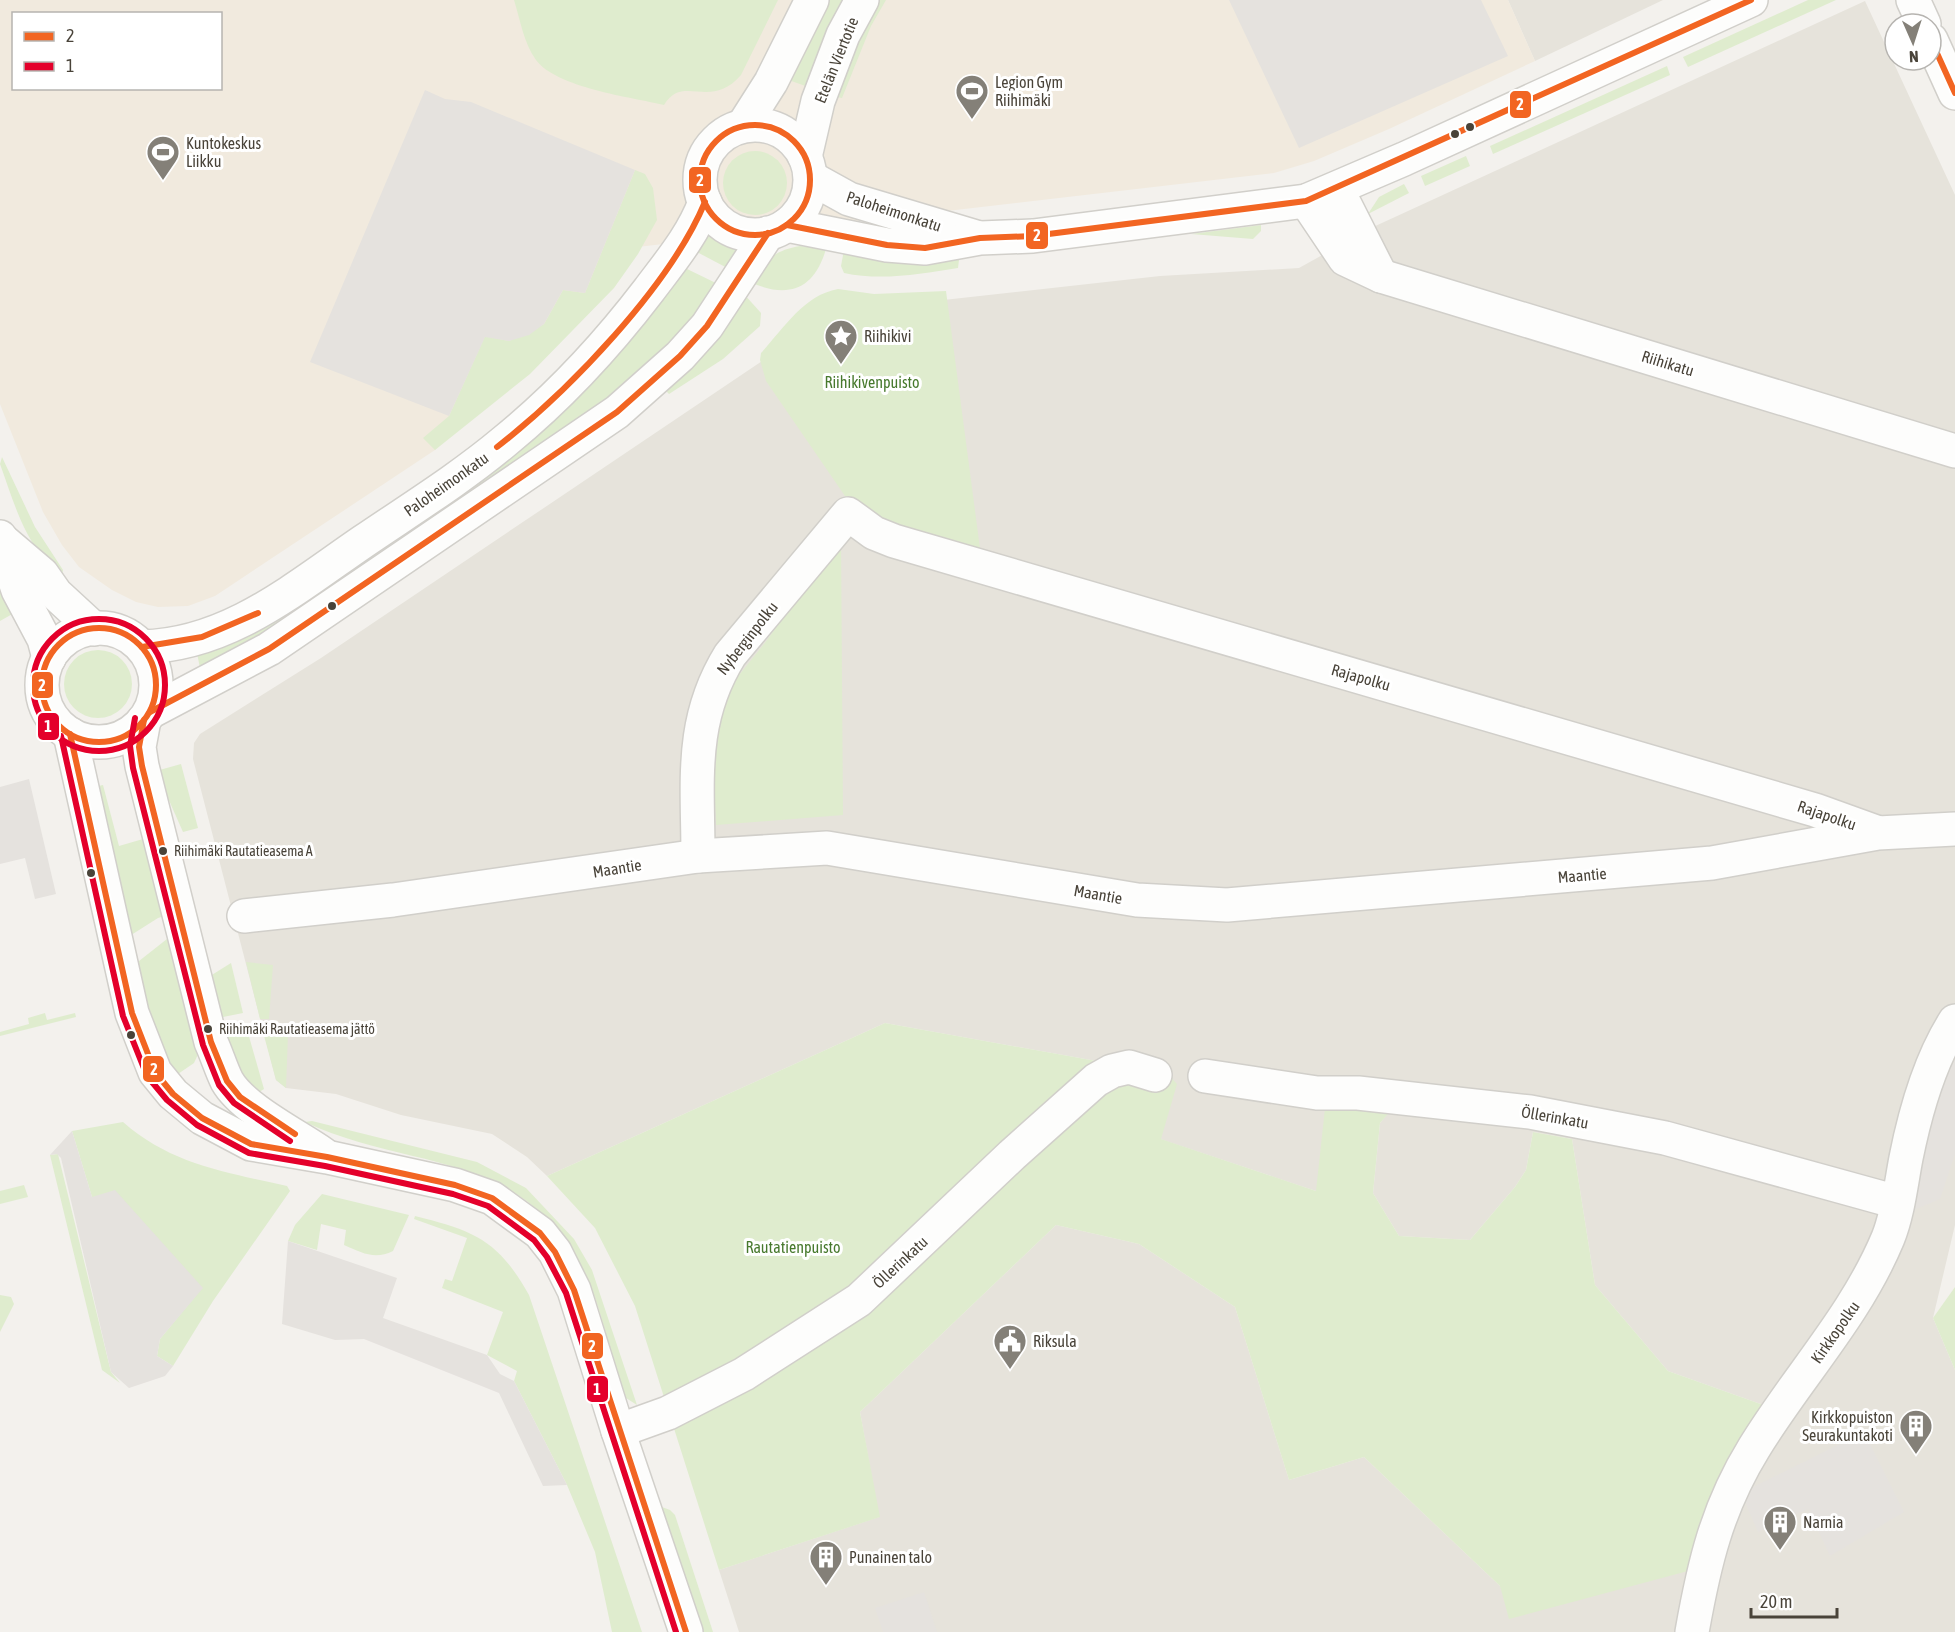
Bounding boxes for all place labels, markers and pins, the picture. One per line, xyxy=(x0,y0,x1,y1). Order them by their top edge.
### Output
sports icon: Legion Gym Riihimäki xyxy=(954,73,990,120)
place label: Legion Gym Riihimäki xyxy=(995,73,1063,109)
unlabelled marker xyxy=(1464,121,1476,133)
unlabelled marker xyxy=(1449,128,1461,140)
sports icon: Kuntokeskus Liikku xyxy=(145,134,181,181)
place label: Kuntokeskus Liikku xyxy=(186,134,262,170)
place icon: Riihikivi xyxy=(823,318,859,365)
place label: Riihikivi xyxy=(864,327,911,345)
unlabelled marker xyxy=(326,600,338,612)
place label: Riihimäki Rautatieasema A xyxy=(174,843,313,859)
marker: Riihimäki Rautatieasema A xyxy=(157,845,169,857)
unlabelled marker xyxy=(85,867,97,879)
place label: Riihimäki Rautatieasema jättö xyxy=(219,1021,375,1037)
marker: Riihimäki Rautatieasema jättö xyxy=(202,1023,214,1035)
unlabelled marker xyxy=(125,1029,137,1041)
public building icon: Riksula xyxy=(992,1323,1028,1370)
place label: Riksula xyxy=(1033,1332,1077,1350)
place label: Kirkkopuiston Seurakuntakoti xyxy=(1802,1408,1893,1444)
building icon: Kirkkopuiston Seurakuntakoti xyxy=(1898,1408,1934,1455)
building icon: Narnia xyxy=(1762,1504,1798,1551)
place label: Narnia xyxy=(1803,1513,1843,1531)
building icon: Punainen talo xyxy=(808,1539,844,1586)
place label: Punainen talo xyxy=(849,1548,932,1566)

